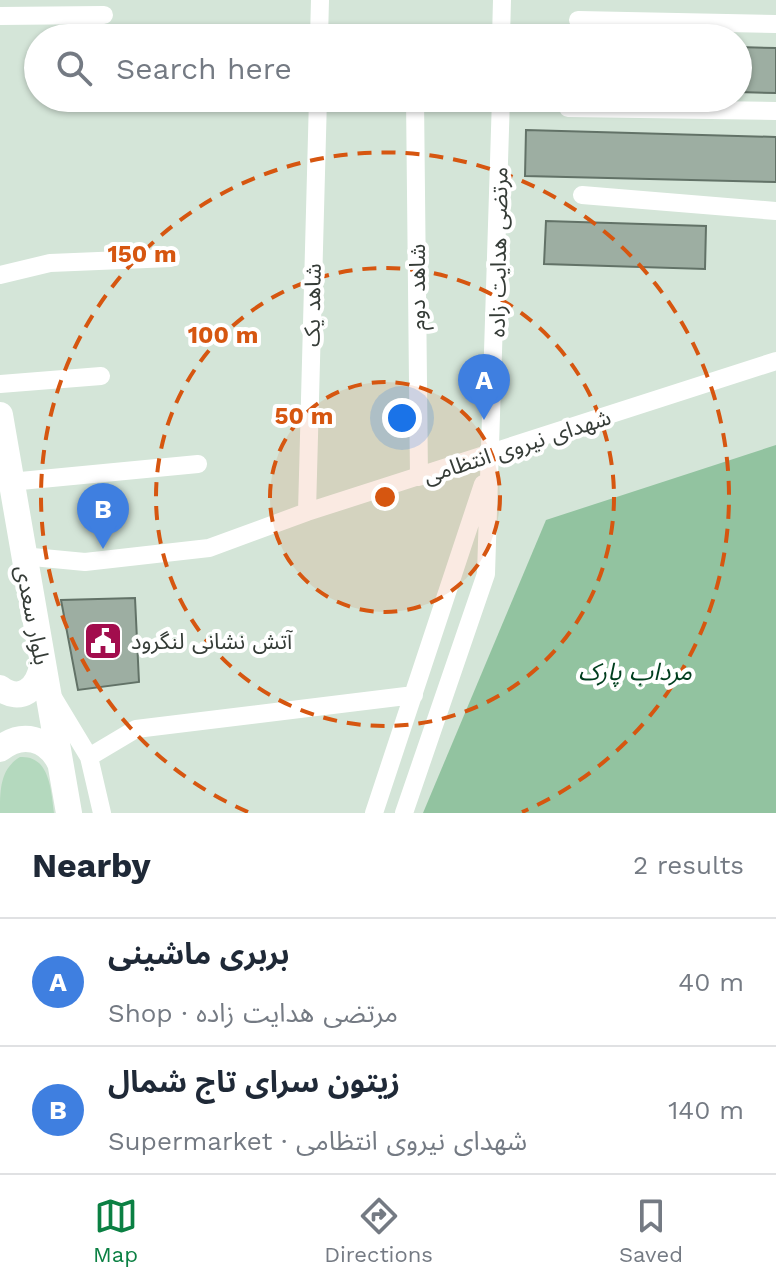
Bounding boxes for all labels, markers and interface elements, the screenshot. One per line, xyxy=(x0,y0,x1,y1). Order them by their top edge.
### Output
search box xyxy=(24,24,752,112)
icon: search xyxy=(52,46,96,90)
text: Search here xyxy=(116,51,292,86)
street label: مرتضی هدایت زاده xyxy=(485,166,513,338)
text: 150 m xyxy=(107,240,177,268)
street label: شاهد دوم xyxy=(405,244,434,330)
street label: شاهد یک xyxy=(299,263,326,347)
text: 100 m xyxy=(188,321,258,349)
pin: A xyxy=(458,354,510,420)
your location xyxy=(382,398,422,438)
text: 50 m xyxy=(275,402,333,430)
street label: شهدای نیروی انتظامی xyxy=(420,404,614,489)
pin: B xyxy=(77,483,129,549)
centre of rings xyxy=(371,483,399,511)
street label: بلوار سعدی xyxy=(10,563,54,667)
public building icon: آتش نشانی لنگرود xyxy=(82,620,124,662)
place label: آتش نشانی لنگرود xyxy=(131,629,294,654)
water label: مرداب پارک xyxy=(578,658,692,688)
text: Nearby xyxy=(32,845,151,885)
text: 2 results xyxy=(633,850,744,880)
text: بربری ماشینی xyxy=(108,936,290,971)
text: A xyxy=(49,967,67,997)
text: 40 m xyxy=(678,967,744,997)
text: Shop · مرتضی هدایت زاده xyxy=(108,998,398,1028)
text: زیتون سرای تاج شمال xyxy=(108,1064,400,1099)
text: B xyxy=(49,1095,67,1125)
text: 140 m xyxy=(668,1095,744,1125)
text: Supermarket · شهدای نیروی انتظامی xyxy=(108,1126,527,1156)
tab: Map xyxy=(93,1194,138,1267)
tab: Directions xyxy=(324,1194,433,1267)
tab: Saved xyxy=(619,1194,683,1267)

